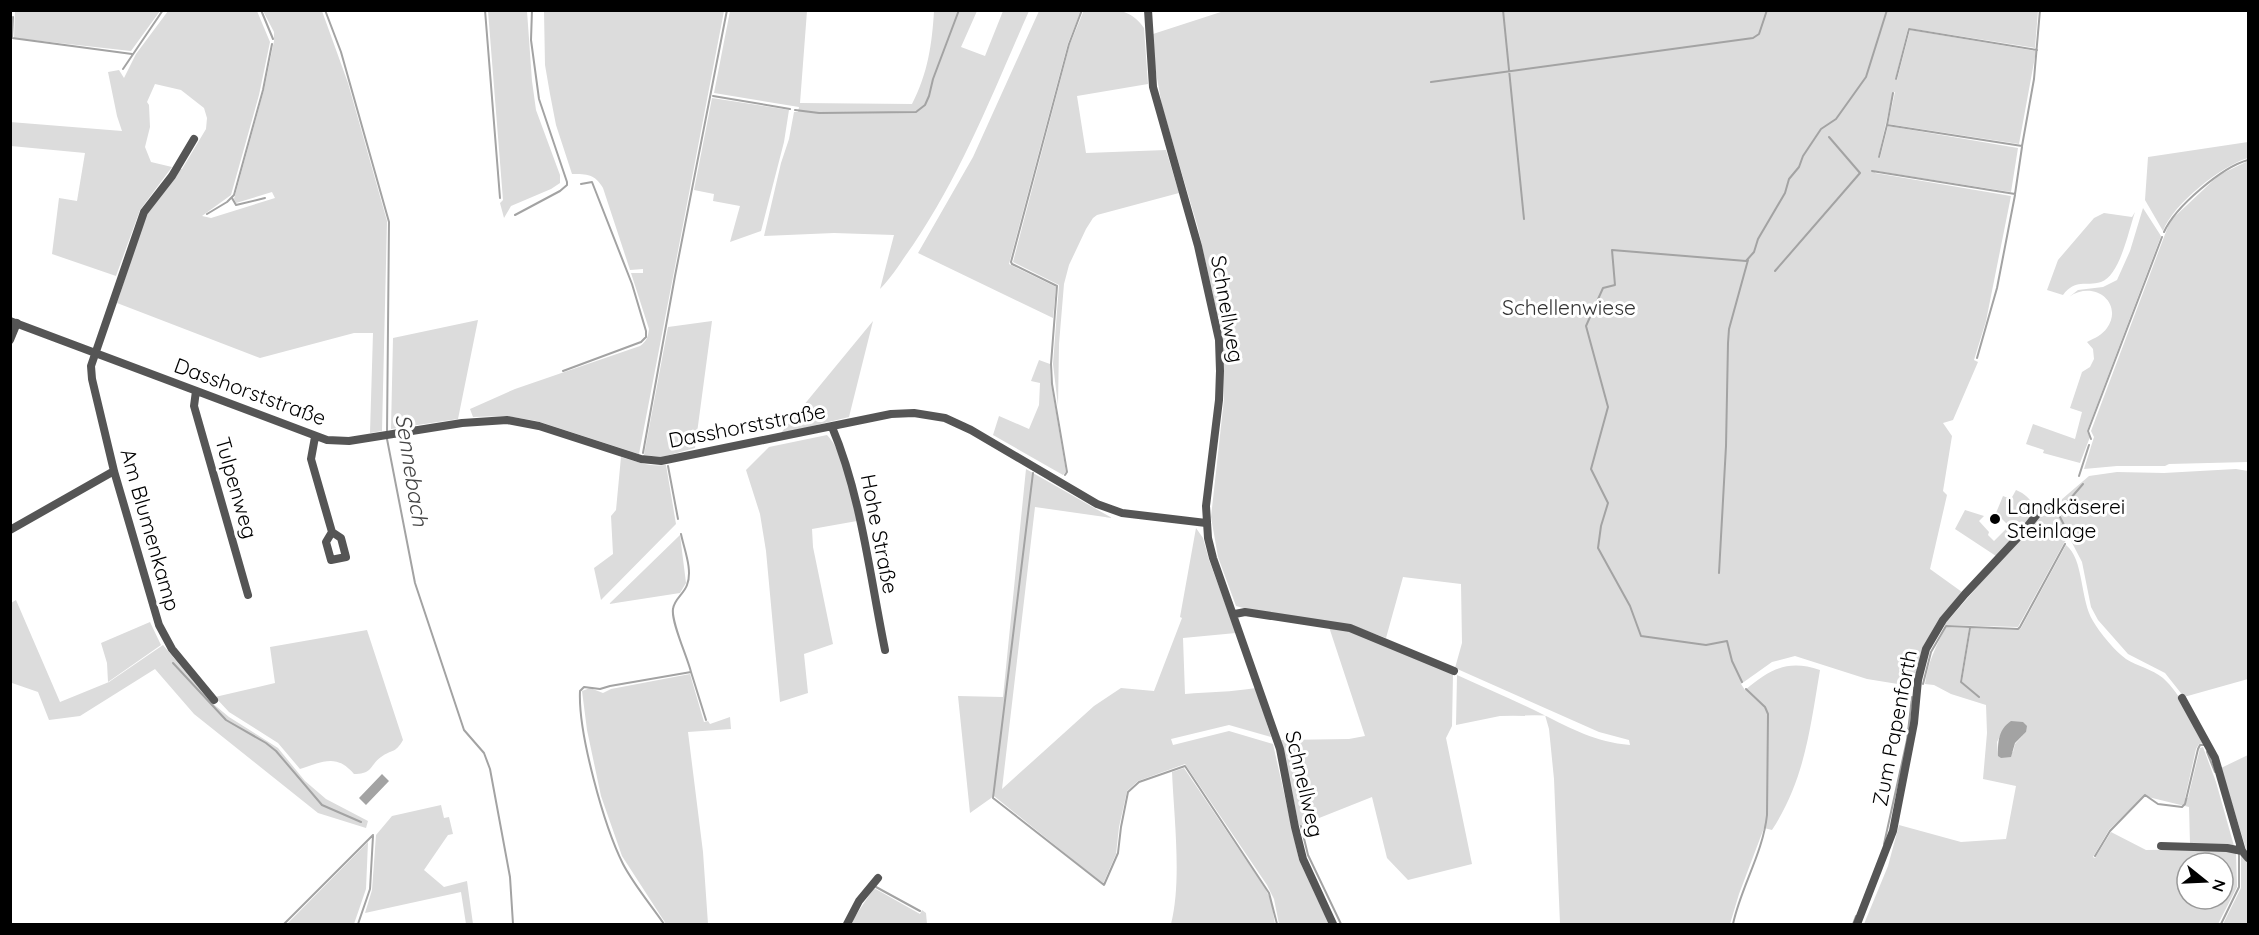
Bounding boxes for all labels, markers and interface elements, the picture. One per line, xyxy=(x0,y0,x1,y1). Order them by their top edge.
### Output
street label: Schnellweg xyxy=(1206,253,1250,365)
park label: Schellenwiese xyxy=(1502,294,1636,320)
street label: Dasshorststraße xyxy=(171,352,330,431)
street label: Dasshorststraße xyxy=(666,397,828,453)
water label: Sennebach xyxy=(389,412,435,529)
street label: Tulpenweg xyxy=(210,434,264,541)
street label: Am Blumenkamp xyxy=(115,446,187,614)
street label: Hohe Straße xyxy=(856,472,904,596)
place label: Landkäserei Steinlage xyxy=(2007,493,2125,543)
marker: Landkäserei Steinlage xyxy=(1988,512,2002,526)
street label: Zum Papenforth xyxy=(1866,647,1922,808)
street label: Schnellweg xyxy=(1280,728,1330,840)
north arrow xyxy=(2175,851,2235,911)
text: N xyxy=(2208,877,2231,894)

